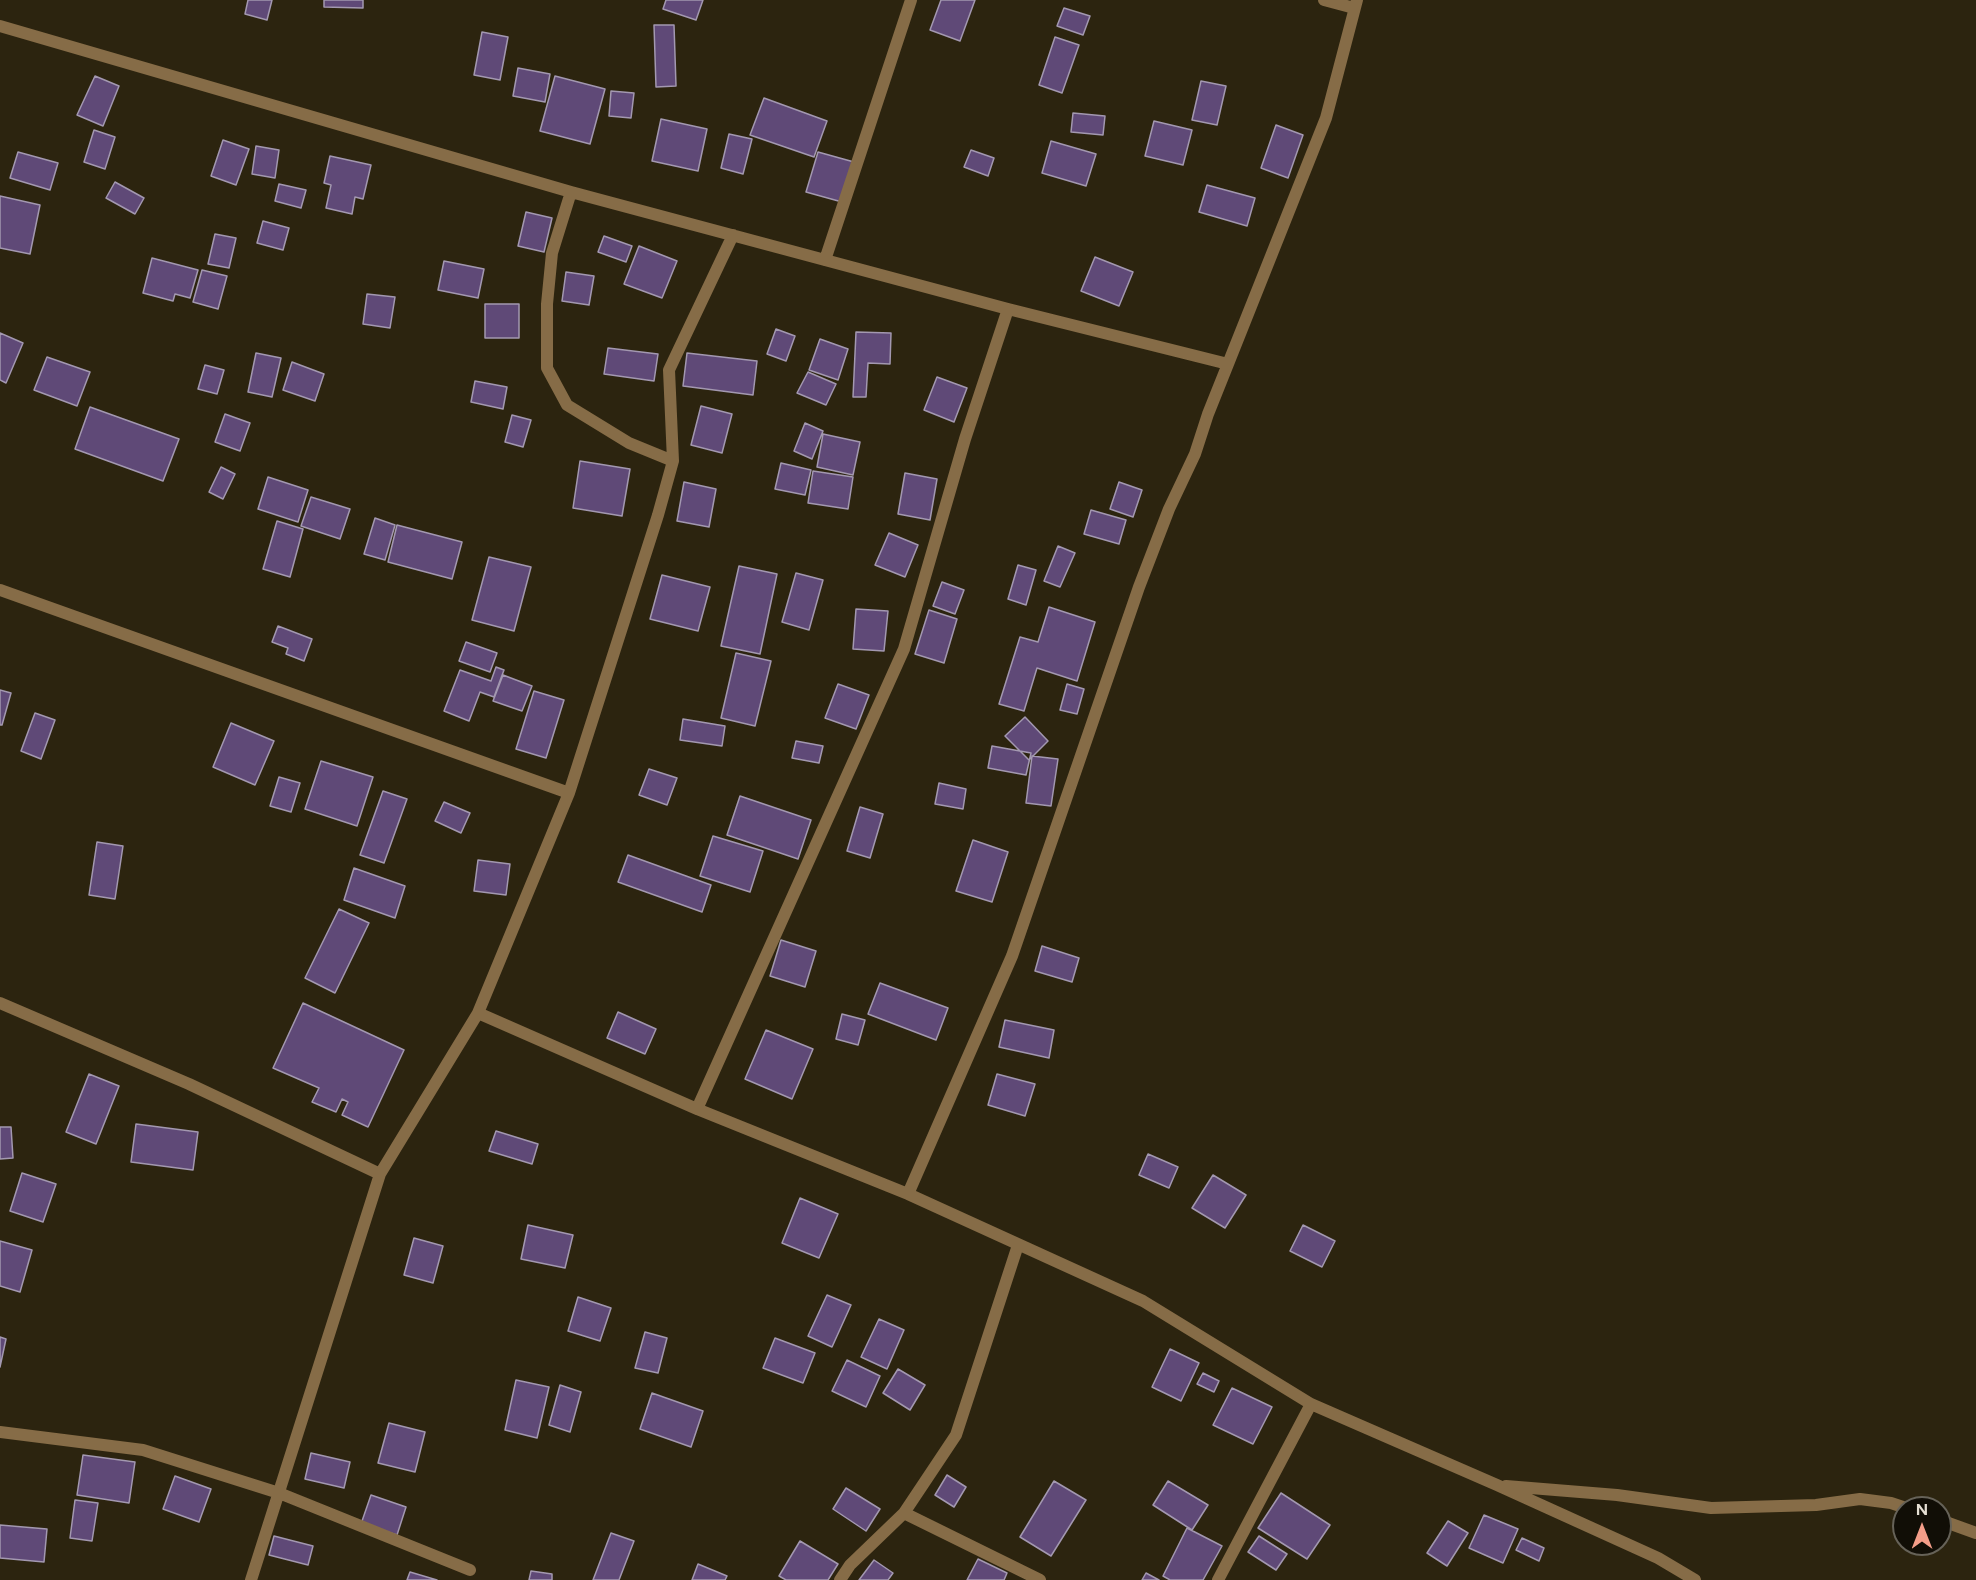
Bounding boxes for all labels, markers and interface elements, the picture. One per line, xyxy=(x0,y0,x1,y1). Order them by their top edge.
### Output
north arrow xyxy=(1892,1496,1952,1556)
text: N xyxy=(1916,1500,1928,1519)

